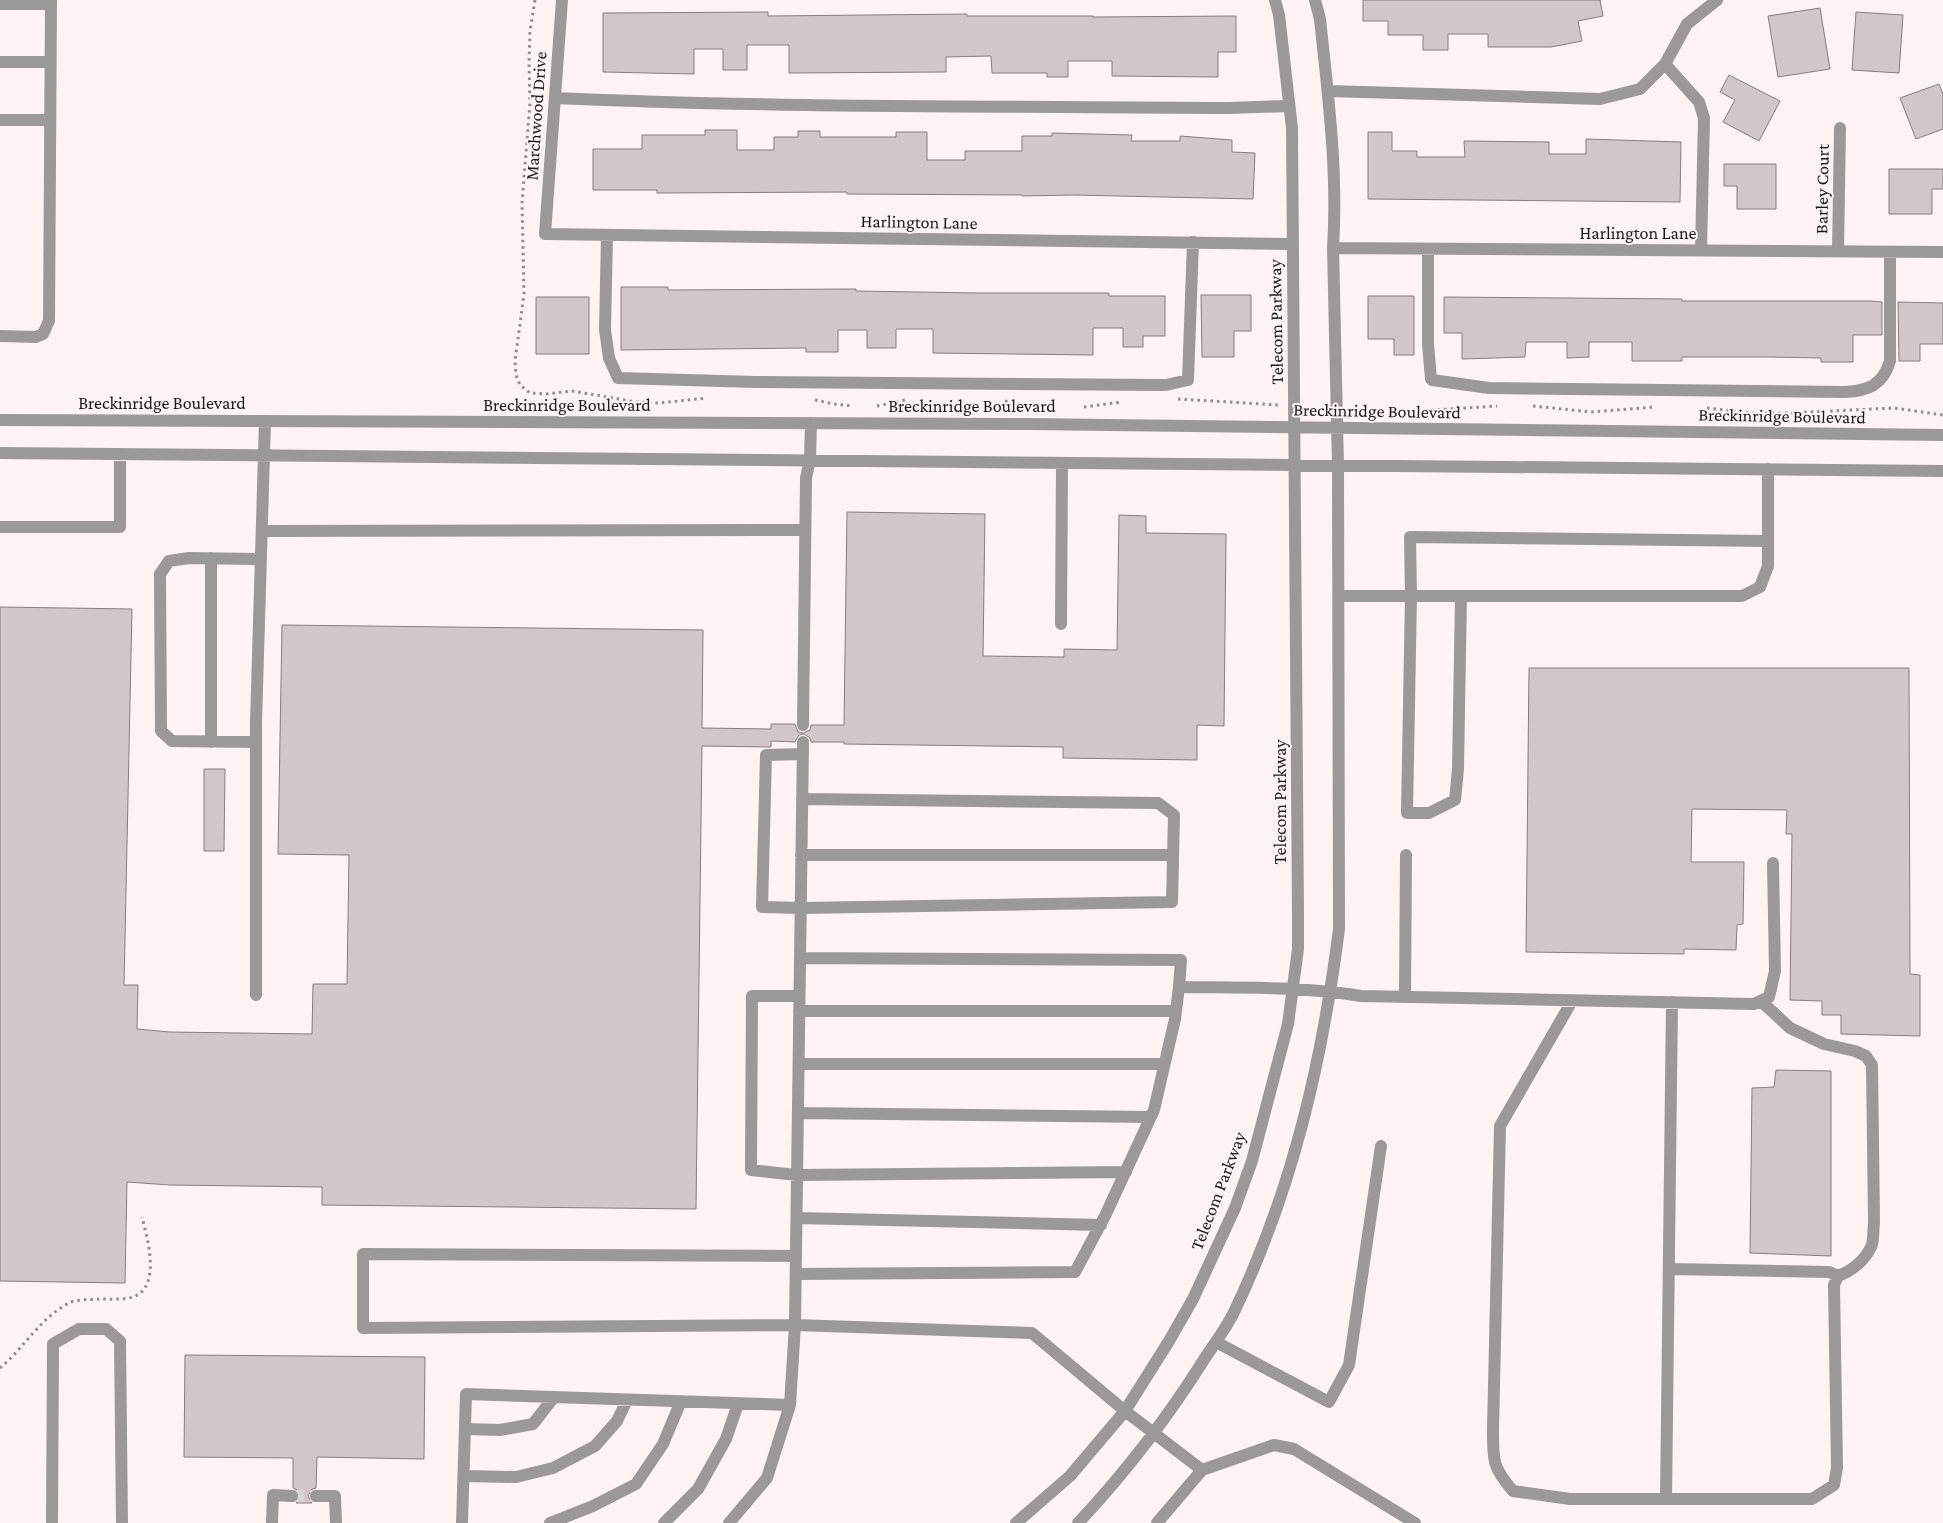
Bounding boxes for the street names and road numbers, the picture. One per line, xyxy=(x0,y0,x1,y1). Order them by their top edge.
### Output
street label: Marchwood Drive xyxy=(522,51,550,181)
street label: Barley Court xyxy=(1811,143,1833,234)
street label: Harlington Lane xyxy=(860,211,978,233)
street label: Harlington Lane xyxy=(1580,223,1697,243)
street label: Telecom Parkway xyxy=(1265,259,1287,385)
street label: Breckinridge Boulevard xyxy=(78,393,246,413)
street label: Breckinridge Boulevard xyxy=(483,395,651,415)
street label: Breckinridge Boulevard xyxy=(888,396,1056,416)
street label: Breckinridge Boulevard xyxy=(1293,400,1461,422)
street label: Breckinridge Boulevard xyxy=(1698,405,1866,427)
street label: Telecom Parkway xyxy=(1270,739,1290,865)
street label: Telecom Parkway xyxy=(1186,1128,1250,1253)

